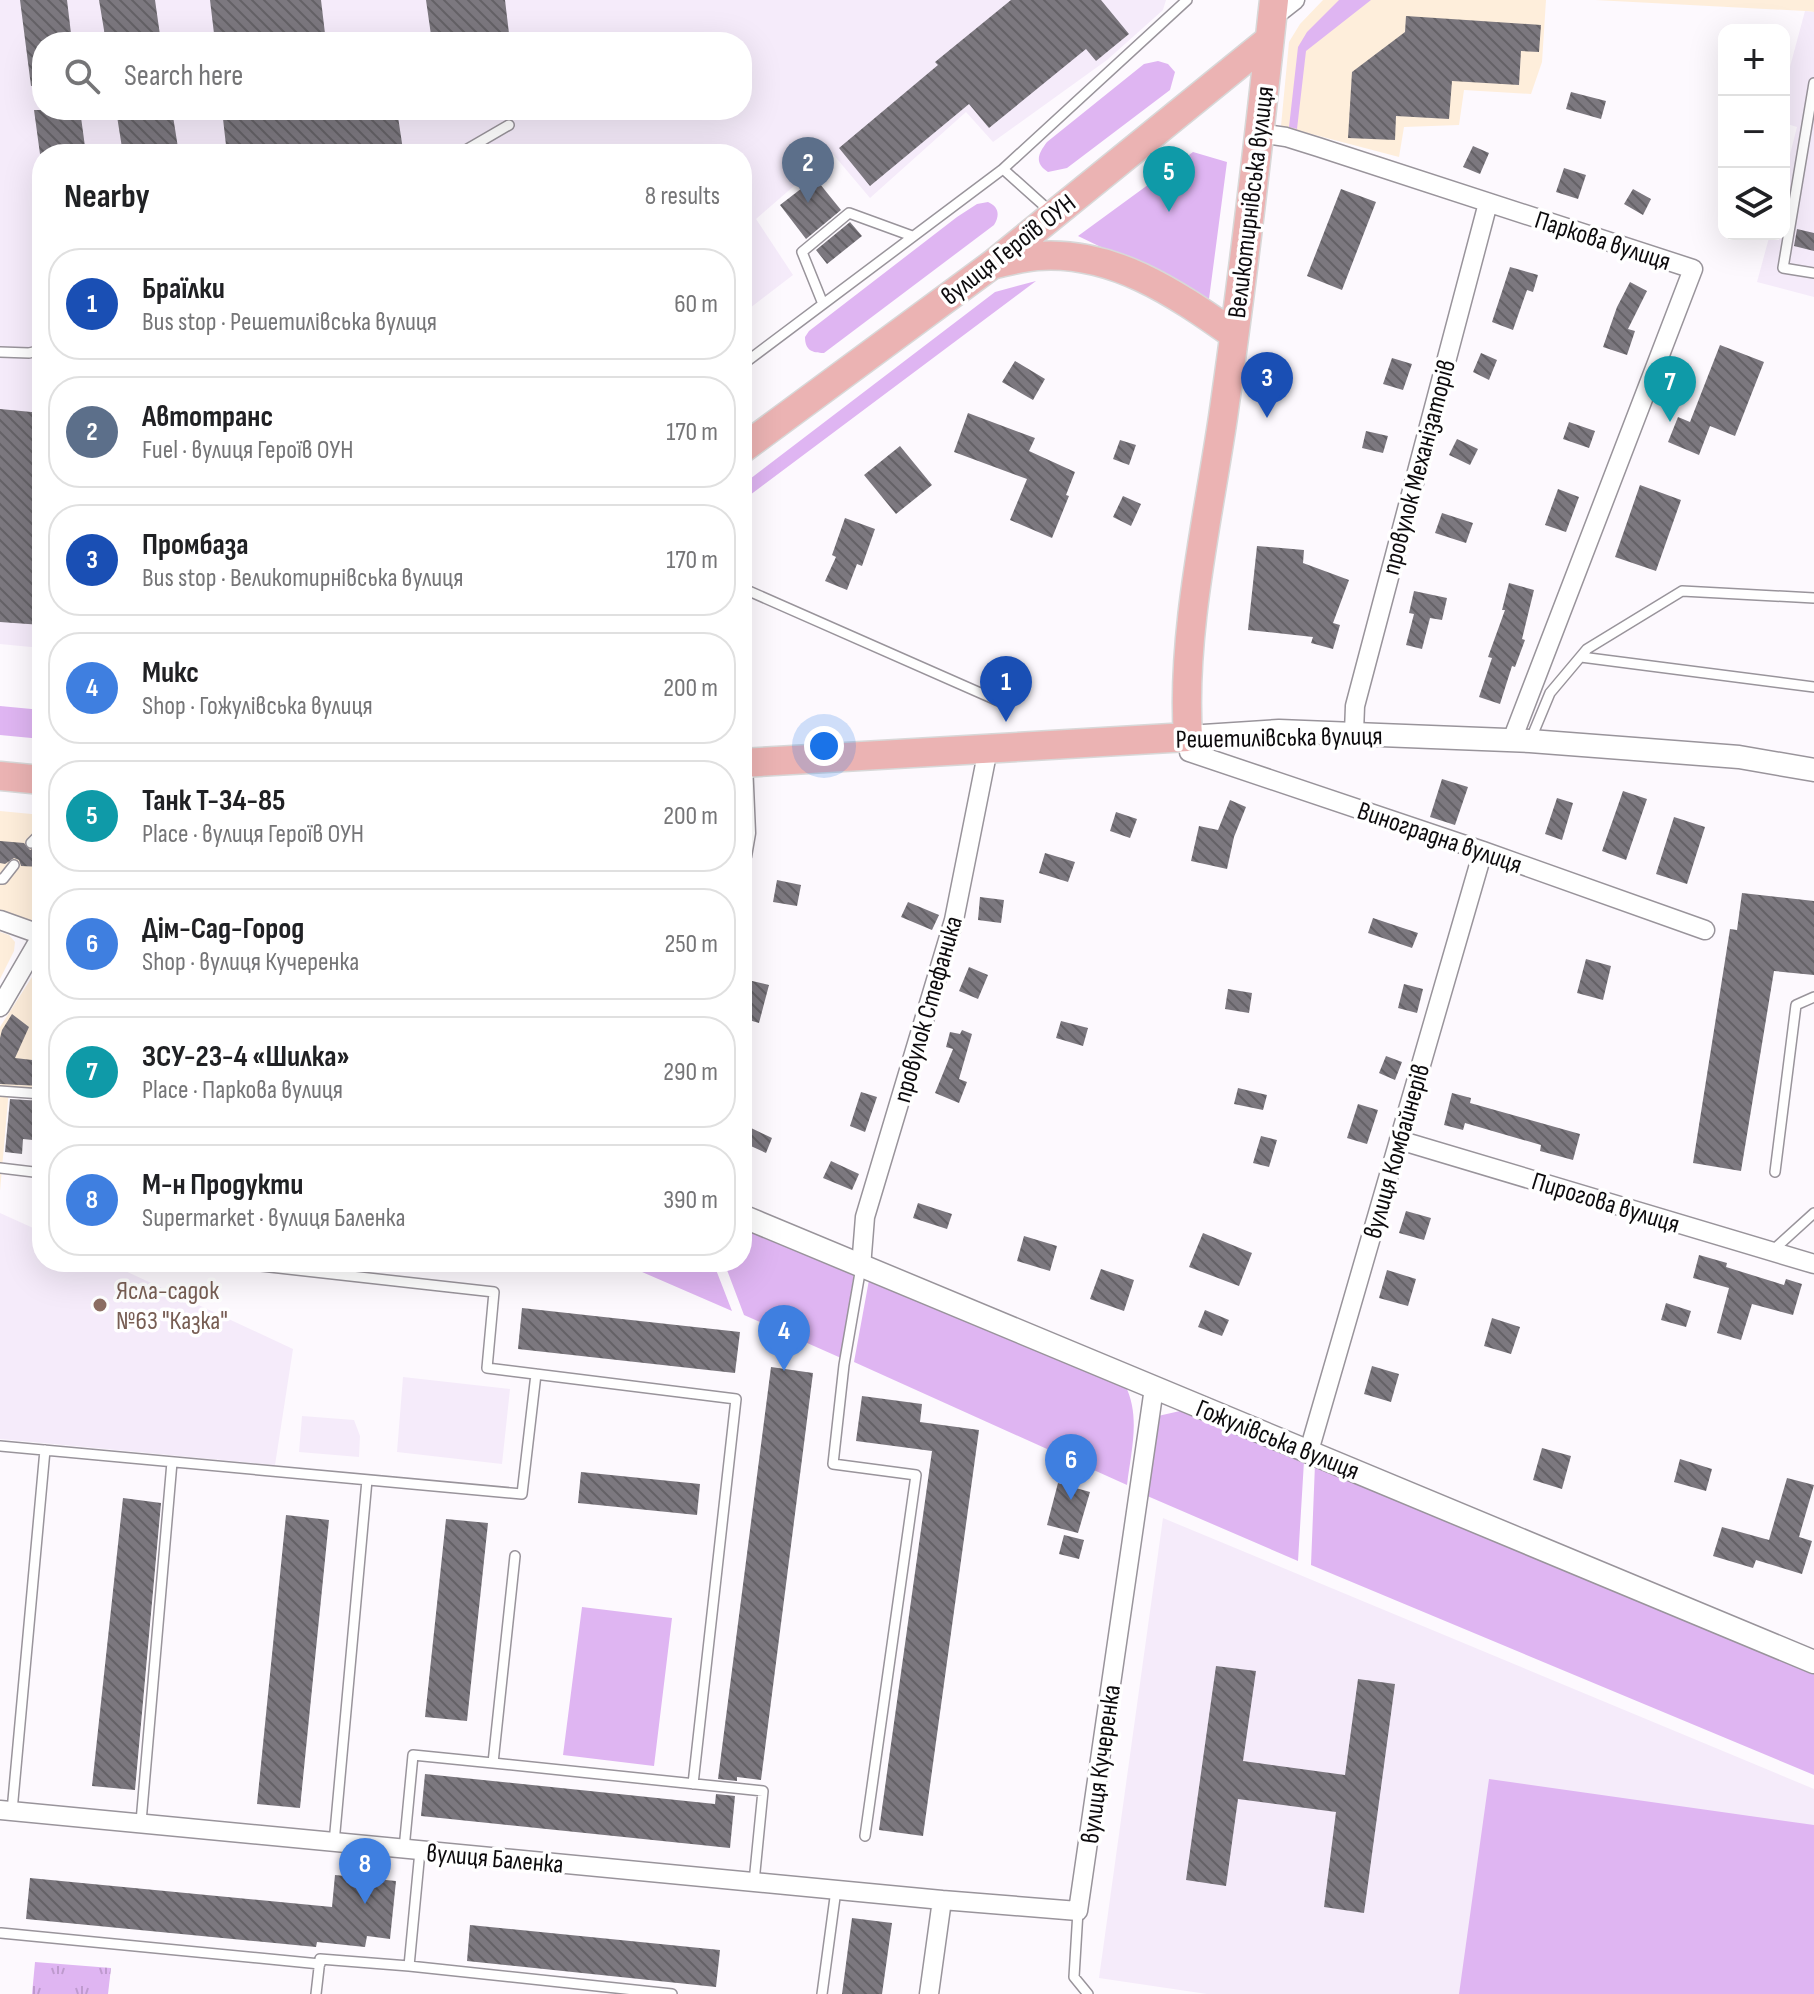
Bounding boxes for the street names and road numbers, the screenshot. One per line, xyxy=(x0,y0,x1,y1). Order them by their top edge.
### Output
street label: Великотирнівська вулиця xyxy=(1222,84,1281,320)
street label: вулиця Героїв ОУН xyxy=(936,188,1082,312)
street label: Паркова вулиця xyxy=(1531,205,1674,278)
street label: провулок Механізаторів xyxy=(1376,356,1463,578)
street label: Решетилівська вулиця xyxy=(1175,721,1383,756)
street label: Виноградна вулиця xyxy=(1353,796,1526,881)
street label: провулок Стефаника xyxy=(887,913,970,1106)
street label: вулиця Комбайнерів xyxy=(1358,1061,1437,1242)
street label: Пирогова вулиця xyxy=(1528,1166,1683,1241)
street label: Гожулівська вулиця xyxy=(1191,1394,1364,1487)
street label: вулиця Кучеренка xyxy=(1075,1683,1128,1846)
street label: вулиця Баленка xyxy=(425,1838,565,1881)

